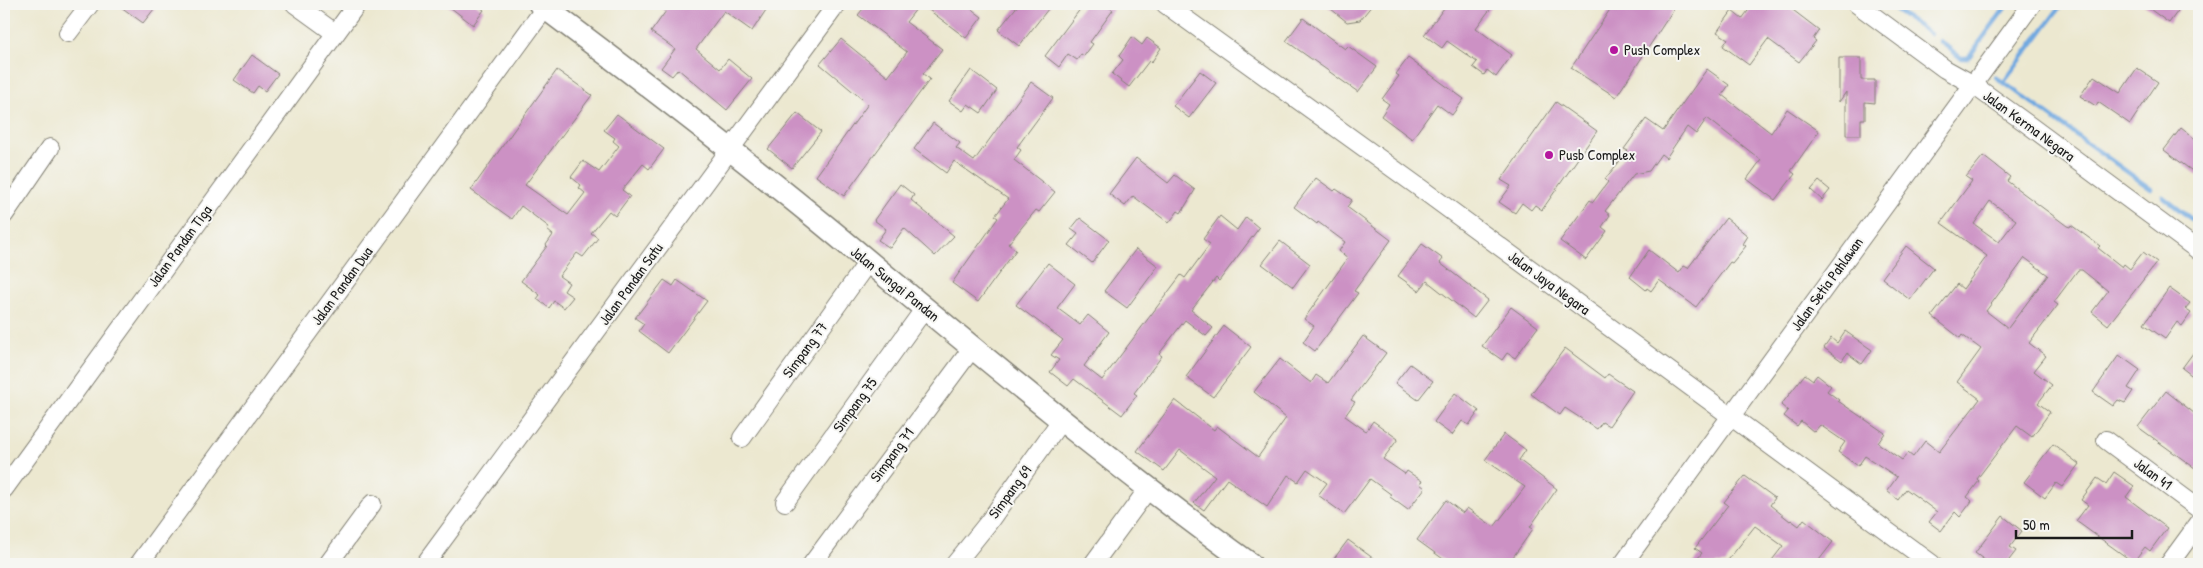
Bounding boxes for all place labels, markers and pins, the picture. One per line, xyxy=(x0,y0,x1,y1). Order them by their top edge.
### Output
place label: Push Complex xyxy=(1624,39,1701,60)
marker: Push Complex xyxy=(1608,44,1620,56)
place label: Pusb Complex xyxy=(1559,144,1635,165)
marker: Pusb Complex xyxy=(1543,149,1555,161)

